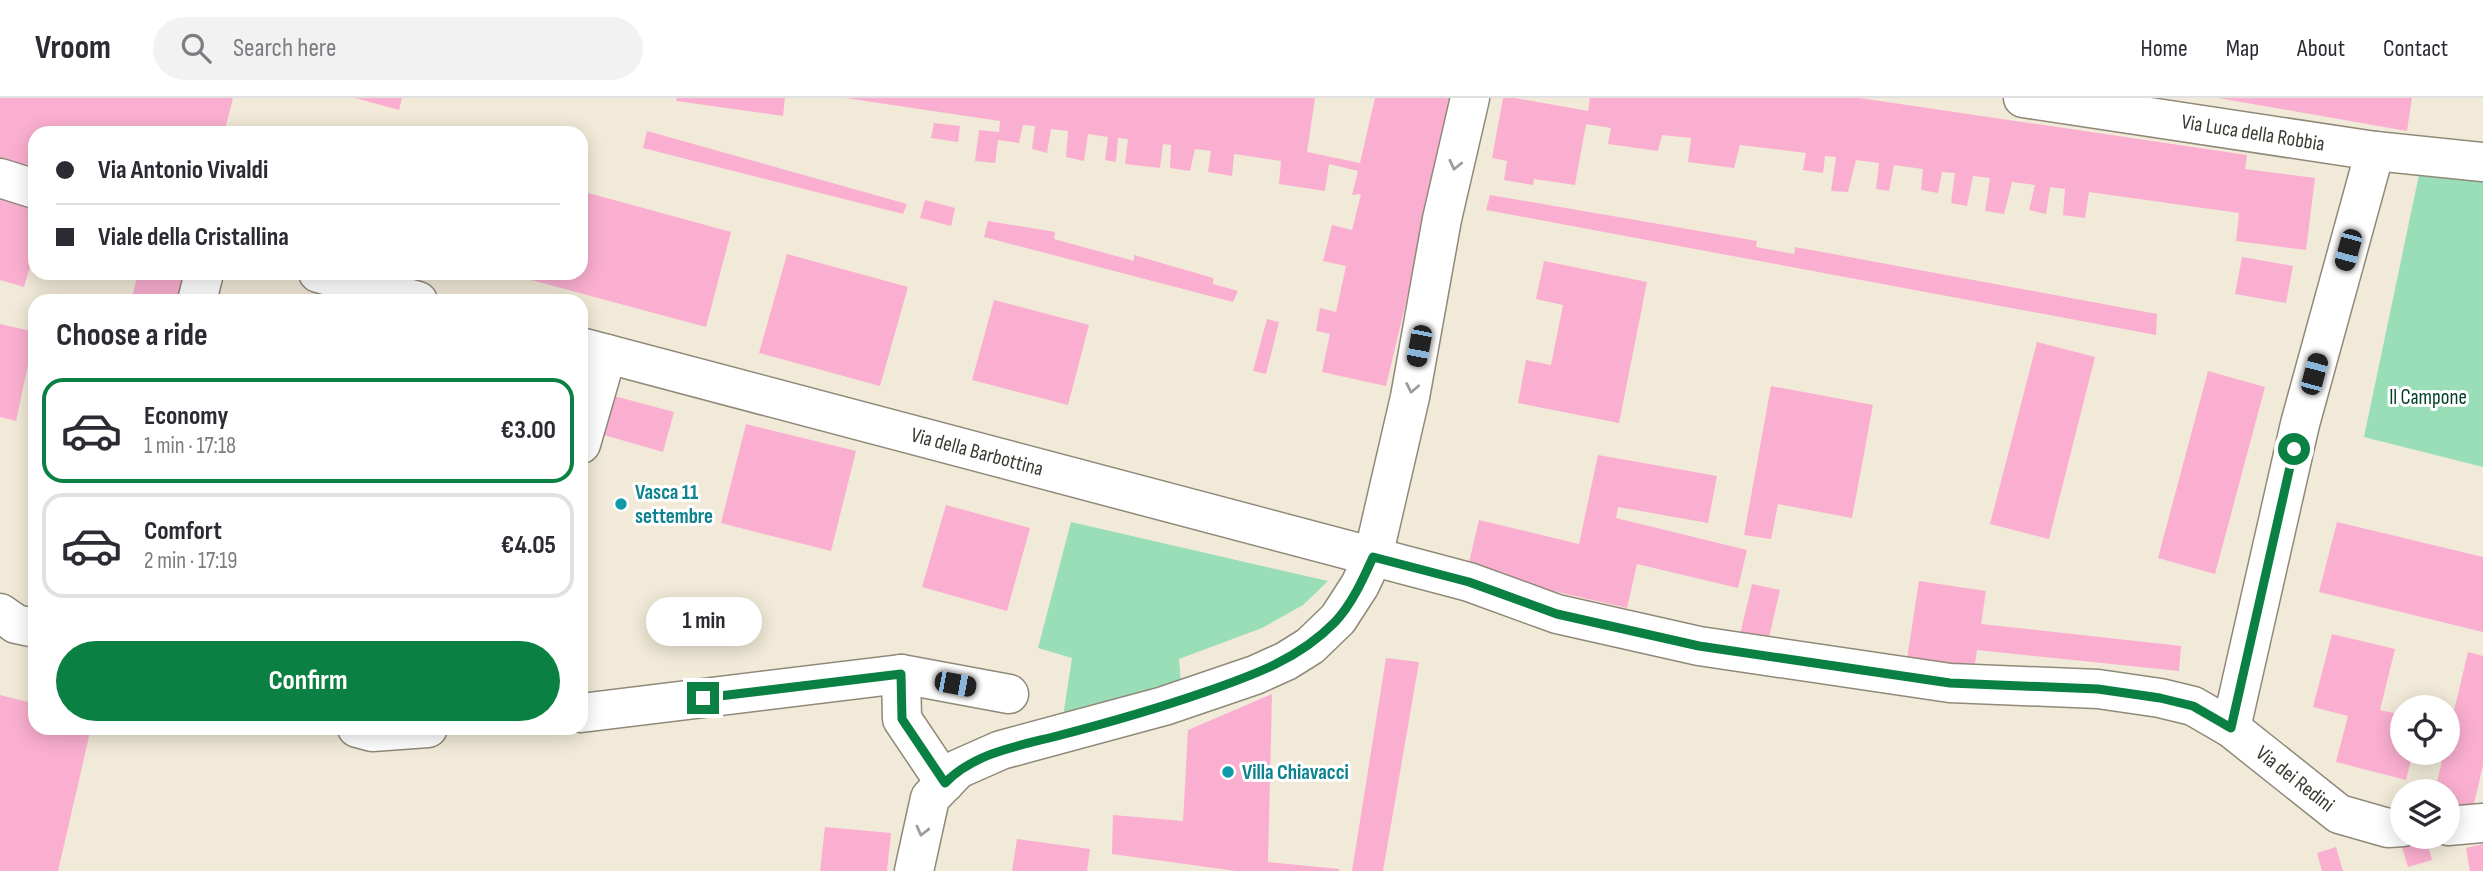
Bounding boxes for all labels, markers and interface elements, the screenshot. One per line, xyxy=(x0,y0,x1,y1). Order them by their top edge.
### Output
search box xyxy=(153,17,643,80)
text: Vroom xyxy=(35,28,111,68)
icon: search xyxy=(177,29,215,67)
text: Search here xyxy=(233,33,336,64)
text: Home xyxy=(2140,34,2188,63)
text: Map xyxy=(2226,34,2259,63)
text: About xyxy=(2297,34,2345,63)
text: Contact xyxy=(2383,34,2448,63)
street label: Via Luca della Robbia xyxy=(2179,109,2327,157)
text: Via Antonio Vivaldi xyxy=(98,155,268,186)
one-way arrow xyxy=(1449,158,1463,170)
text: Viale della Cristallina xyxy=(98,222,289,253)
car xyxy=(2333,227,2364,273)
text: Choose a ride xyxy=(56,316,208,355)
car xyxy=(1405,323,1434,369)
car xyxy=(2299,351,2330,397)
one-way arrow xyxy=(1405,382,1420,394)
park label: Il Campone xyxy=(2389,385,2467,410)
icon: car xyxy=(60,399,123,462)
text: Economy xyxy=(144,401,228,432)
text: €3.00 xyxy=(501,415,556,446)
street label: Via della Barbottina xyxy=(908,422,1046,482)
text: 1 min · 17:18 xyxy=(144,432,236,460)
route start xyxy=(2278,433,2310,465)
place label: Vasca 11 settembre xyxy=(635,480,713,529)
marker: Vasca 11 settembre xyxy=(613,496,629,512)
icon: car xyxy=(60,514,123,577)
text: Comfort xyxy=(144,516,222,547)
text: €4.05 xyxy=(501,530,556,561)
text: 2 min · 17:19 xyxy=(144,547,238,575)
callout: 1 min xyxy=(645,596,761,646)
text: 1 min xyxy=(683,607,725,635)
button: Confirm xyxy=(56,641,560,721)
car xyxy=(933,670,978,698)
route end xyxy=(687,682,719,714)
map controls xyxy=(2390,695,2460,849)
button: locate xyxy=(2390,695,2460,765)
street label: Via dei Redini xyxy=(2251,741,2339,817)
place label: Villa Chiavacci xyxy=(1242,760,1349,785)
marker: Villa Chiavacci xyxy=(1220,764,1236,780)
button: layers xyxy=(2390,779,2460,849)
one-way arrow xyxy=(916,825,931,837)

